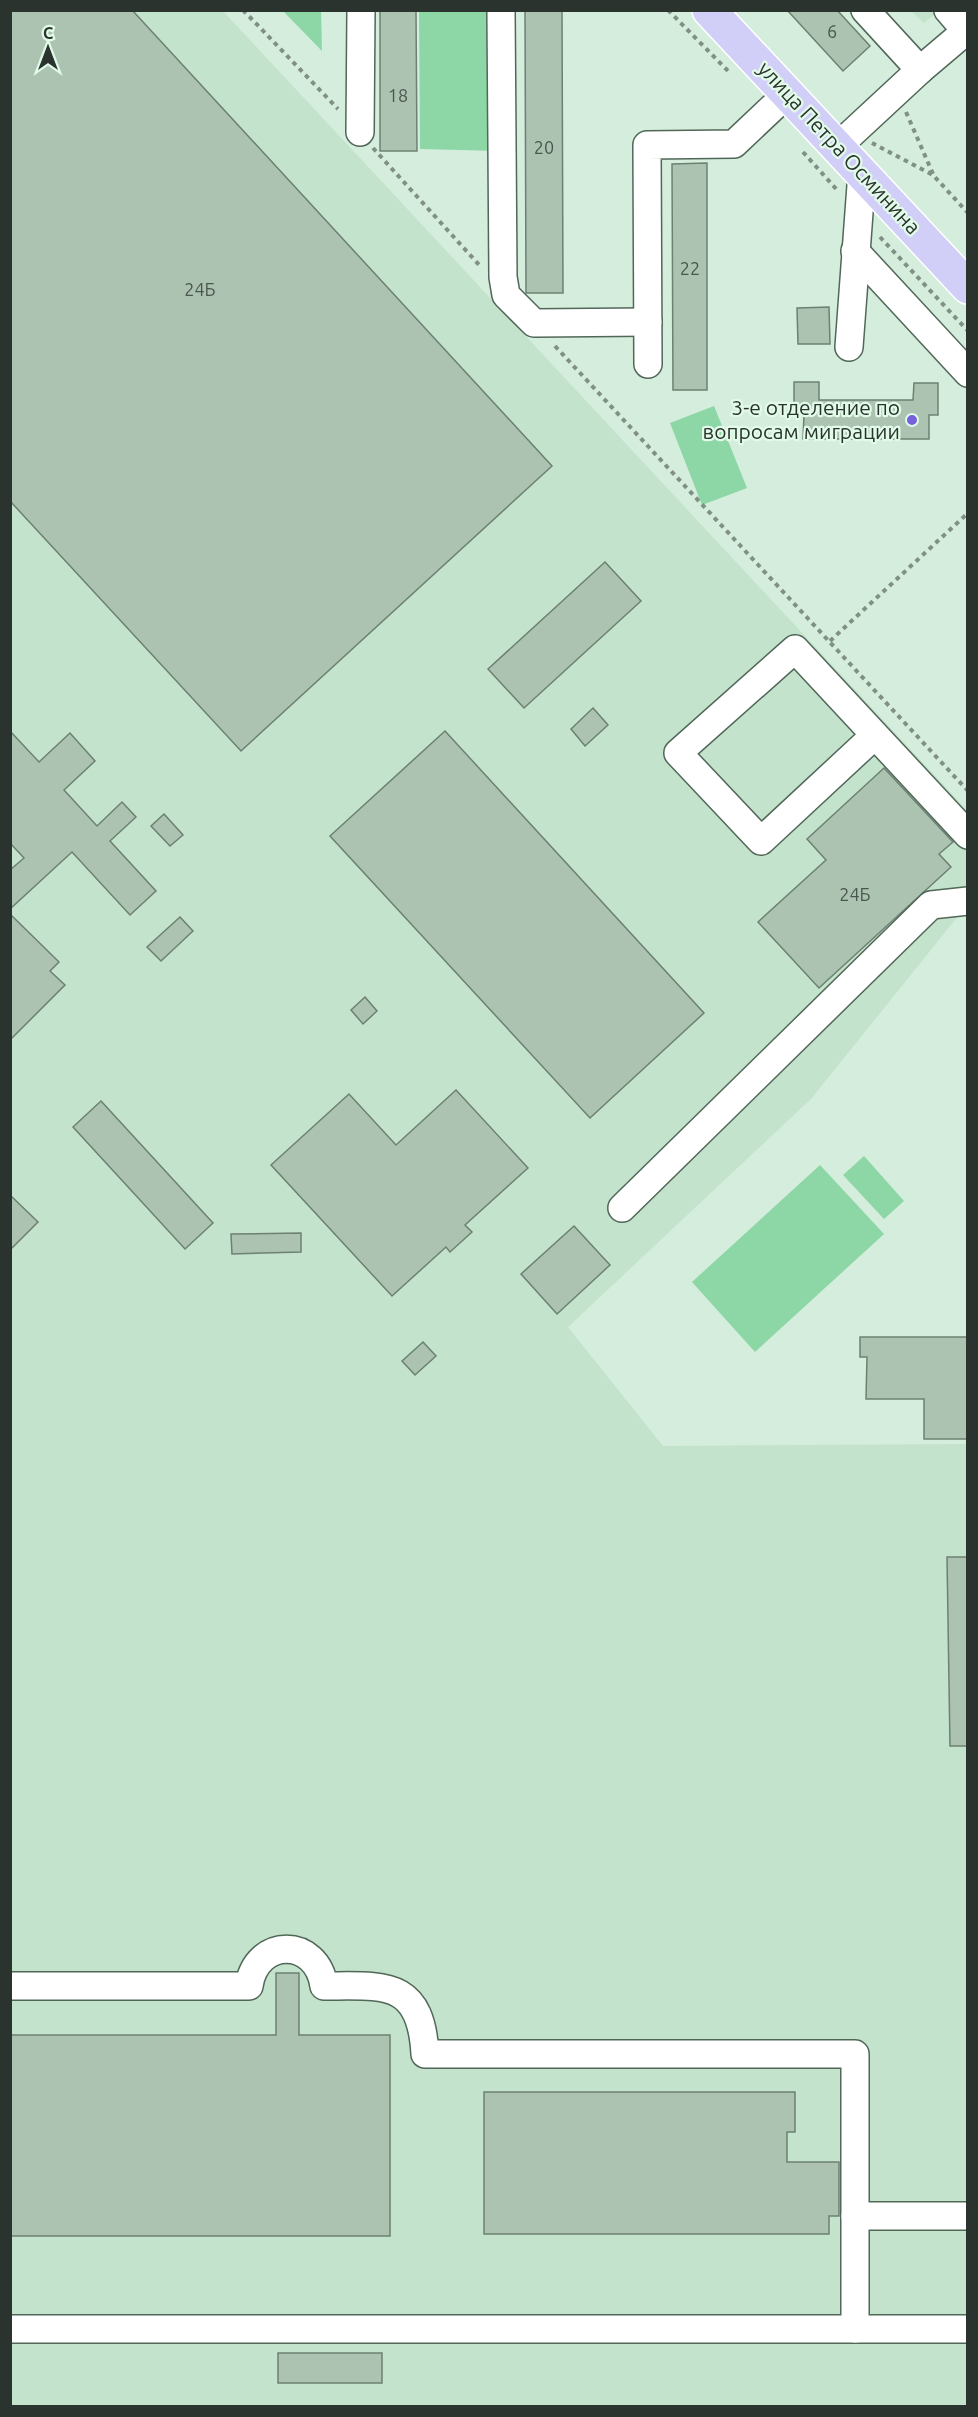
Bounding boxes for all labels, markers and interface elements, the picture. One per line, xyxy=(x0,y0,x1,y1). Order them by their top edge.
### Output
north arrow xyxy=(18,18,78,78)
house number: 6 xyxy=(827,21,837,41)
text: С xyxy=(43,24,53,42)
street label: улица Петра Осминина xyxy=(754,56,926,239)
house number: 18 xyxy=(388,85,408,105)
house number: 20 xyxy=(534,137,554,157)
house number: 22 xyxy=(680,258,700,278)
house number: 24Б xyxy=(184,279,216,299)
place label: 3-е отделение по вопросам миграции xyxy=(703,395,900,443)
marker: 3-е отделение по вопросам миграции xyxy=(905,413,919,427)
house number: 24Б xyxy=(839,884,871,904)

